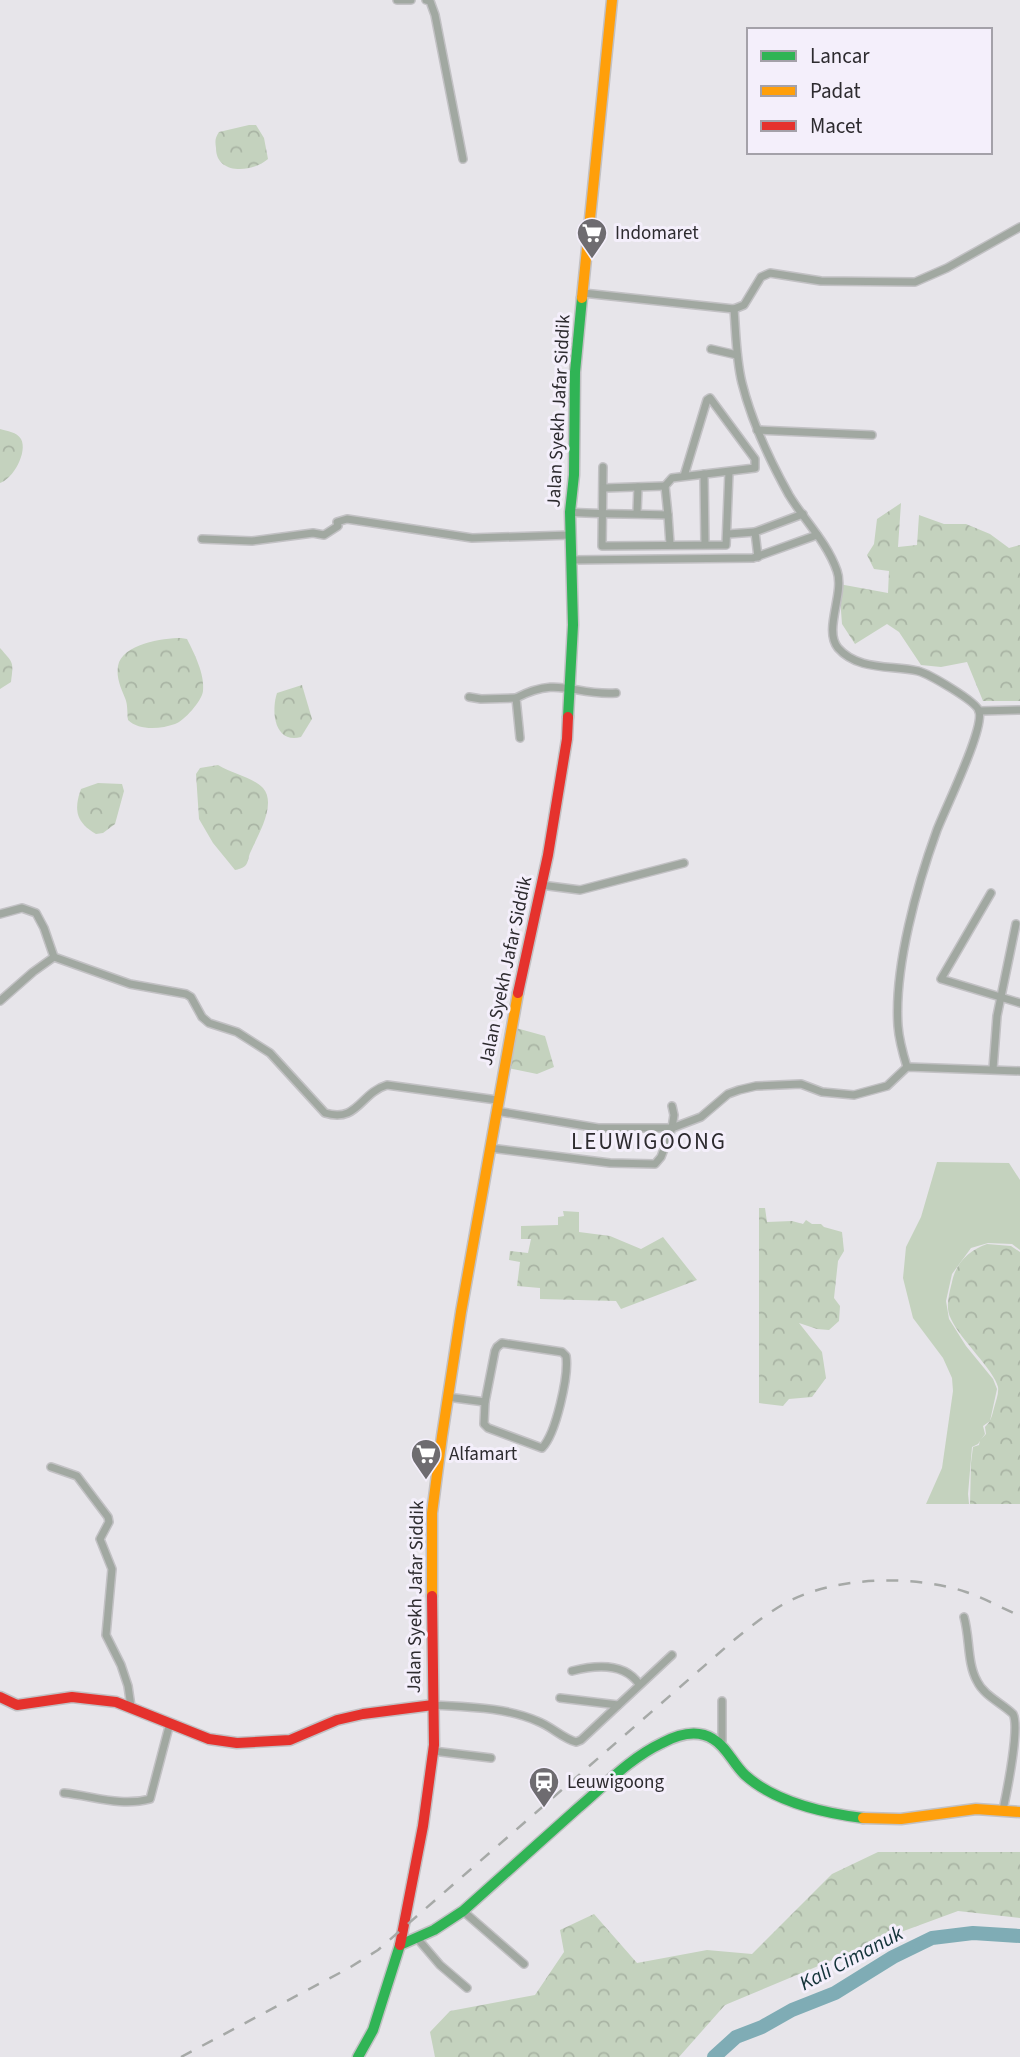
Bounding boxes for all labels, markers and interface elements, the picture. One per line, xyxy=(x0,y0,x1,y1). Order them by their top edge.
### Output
legend xyxy=(747,28,992,154)
text: Lancar xyxy=(810,41,870,71)
text: Padat xyxy=(810,76,861,106)
text: Macet xyxy=(810,111,862,141)
supermarket icon: Indomaret xyxy=(575,216,609,260)
place label: Indomaret xyxy=(615,220,699,247)
street label: Jalan Syekh Jafar Siddik xyxy=(540,313,578,508)
street label: Jalan Syekh Jafar Siddik xyxy=(473,873,539,1068)
district label: LEUWIGOONG xyxy=(571,1125,727,1158)
supermarket icon: Alfamart xyxy=(409,1437,443,1481)
place label: Alfamart xyxy=(449,1441,518,1468)
street label: Jalan Syekh Jafar Siddik xyxy=(401,1500,431,1694)
station icon: Leuwigoong xyxy=(527,1765,561,1809)
place label: Leuwigoong xyxy=(567,1769,664,1796)
water label: Kali Cimanuk xyxy=(794,1918,909,1998)

